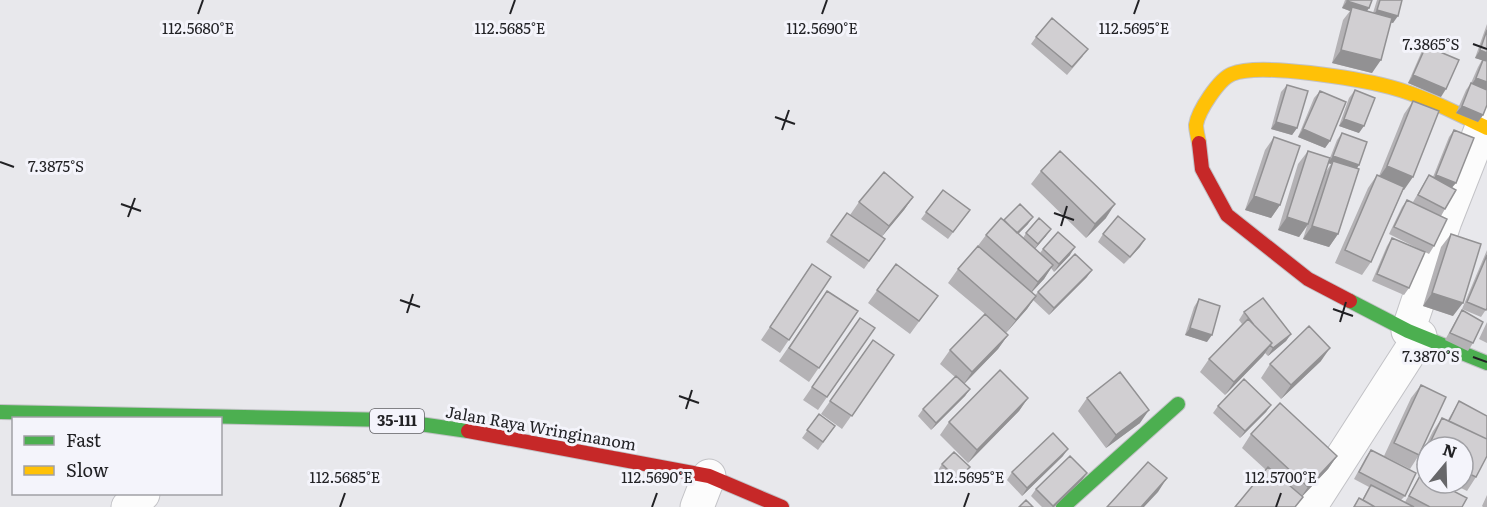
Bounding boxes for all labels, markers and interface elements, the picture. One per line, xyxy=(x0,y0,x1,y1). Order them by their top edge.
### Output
text: 112.5680°E xyxy=(162,16,234,39)
text: 112.5685°E xyxy=(475,16,545,39)
text: 112.5690°E xyxy=(786,16,858,39)
text: 112.5695°E xyxy=(1099,16,1169,39)
text: 7.3865°S xyxy=(1402,32,1460,55)
text: 7.3875°S xyxy=(28,154,84,177)
text: 7.3870°S xyxy=(1402,344,1460,367)
street label: Jalan Raya Wringinanom xyxy=(444,398,639,456)
road number: 35-111 xyxy=(370,409,424,433)
legend xyxy=(12,417,222,495)
text: Fast xyxy=(66,426,102,453)
north arrow xyxy=(1415,435,1475,495)
text: N xyxy=(1440,436,1460,463)
text: Slow xyxy=(66,456,109,483)
text: 112.5685°E xyxy=(310,465,380,488)
text: 112.5690°E xyxy=(621,465,693,488)
text: 112.5695°E xyxy=(934,465,1004,488)
text: 112.5700°E xyxy=(1245,465,1317,488)

